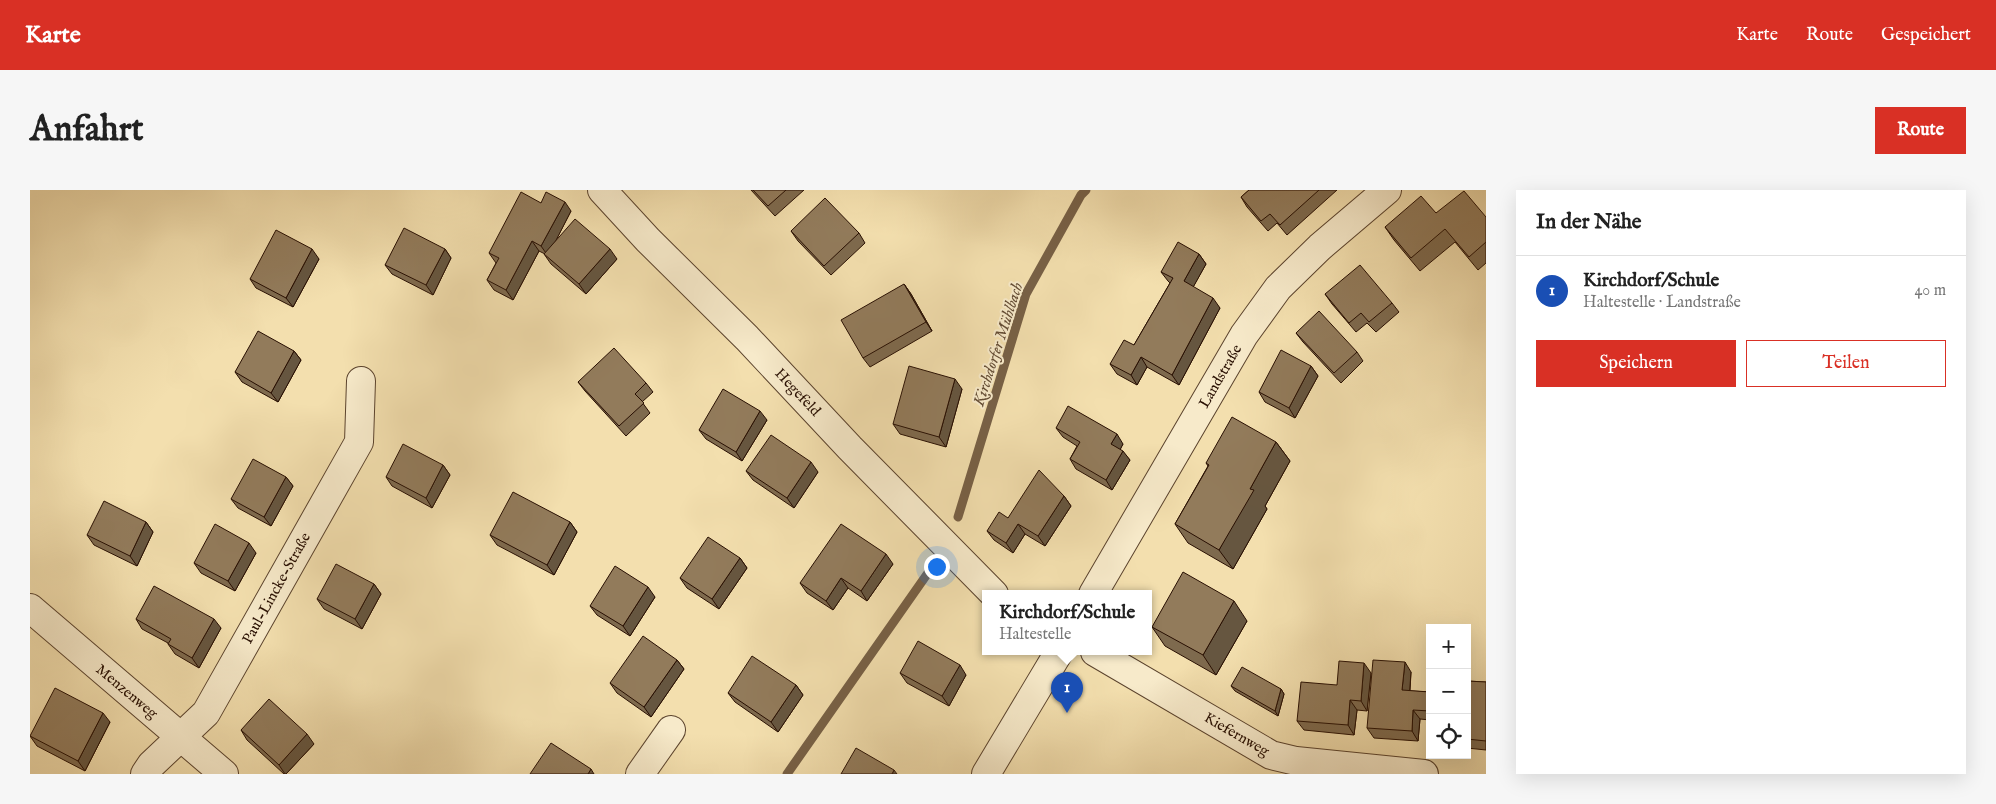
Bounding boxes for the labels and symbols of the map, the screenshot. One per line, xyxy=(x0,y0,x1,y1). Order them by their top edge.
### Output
water label: Kirchdorfer Mühlbach xyxy=(969,280,1028,410)
street label: Landstraße xyxy=(1195,341,1246,411)
street label: Hegefeld xyxy=(771,364,825,421)
street label: Paul-Lincke-Straße xyxy=(238,529,315,647)
your location xyxy=(924,554,950,580)
street label: Menzenweg xyxy=(92,660,162,723)
pin: 1 xyxy=(1051,672,1083,713)
street label: Kiefernweg xyxy=(1201,708,1273,761)

